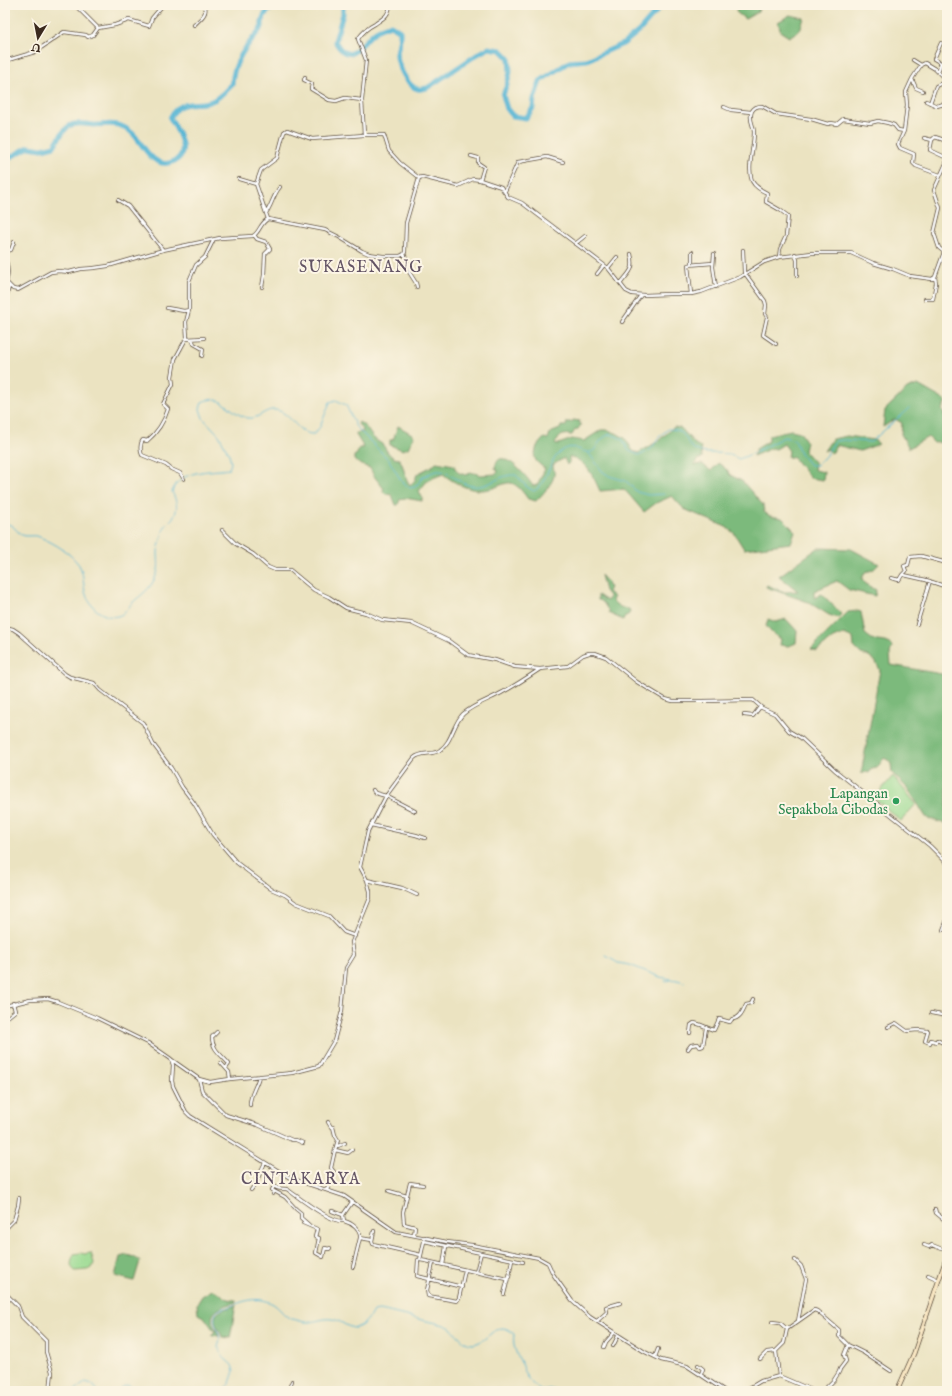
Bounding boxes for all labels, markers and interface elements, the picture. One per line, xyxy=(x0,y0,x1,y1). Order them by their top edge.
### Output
north arrow xyxy=(18,18,58,58)
text: U xyxy=(30,39,43,55)
district label: SUKASENANG xyxy=(299,258,423,278)
place label: Lapangan Sepakbola Cibodas xyxy=(778,785,889,819)
marker: Lapangan Sepakbola Cibodas xyxy=(891,796,901,806)
district label: CINTAKARYA xyxy=(241,1170,361,1190)

